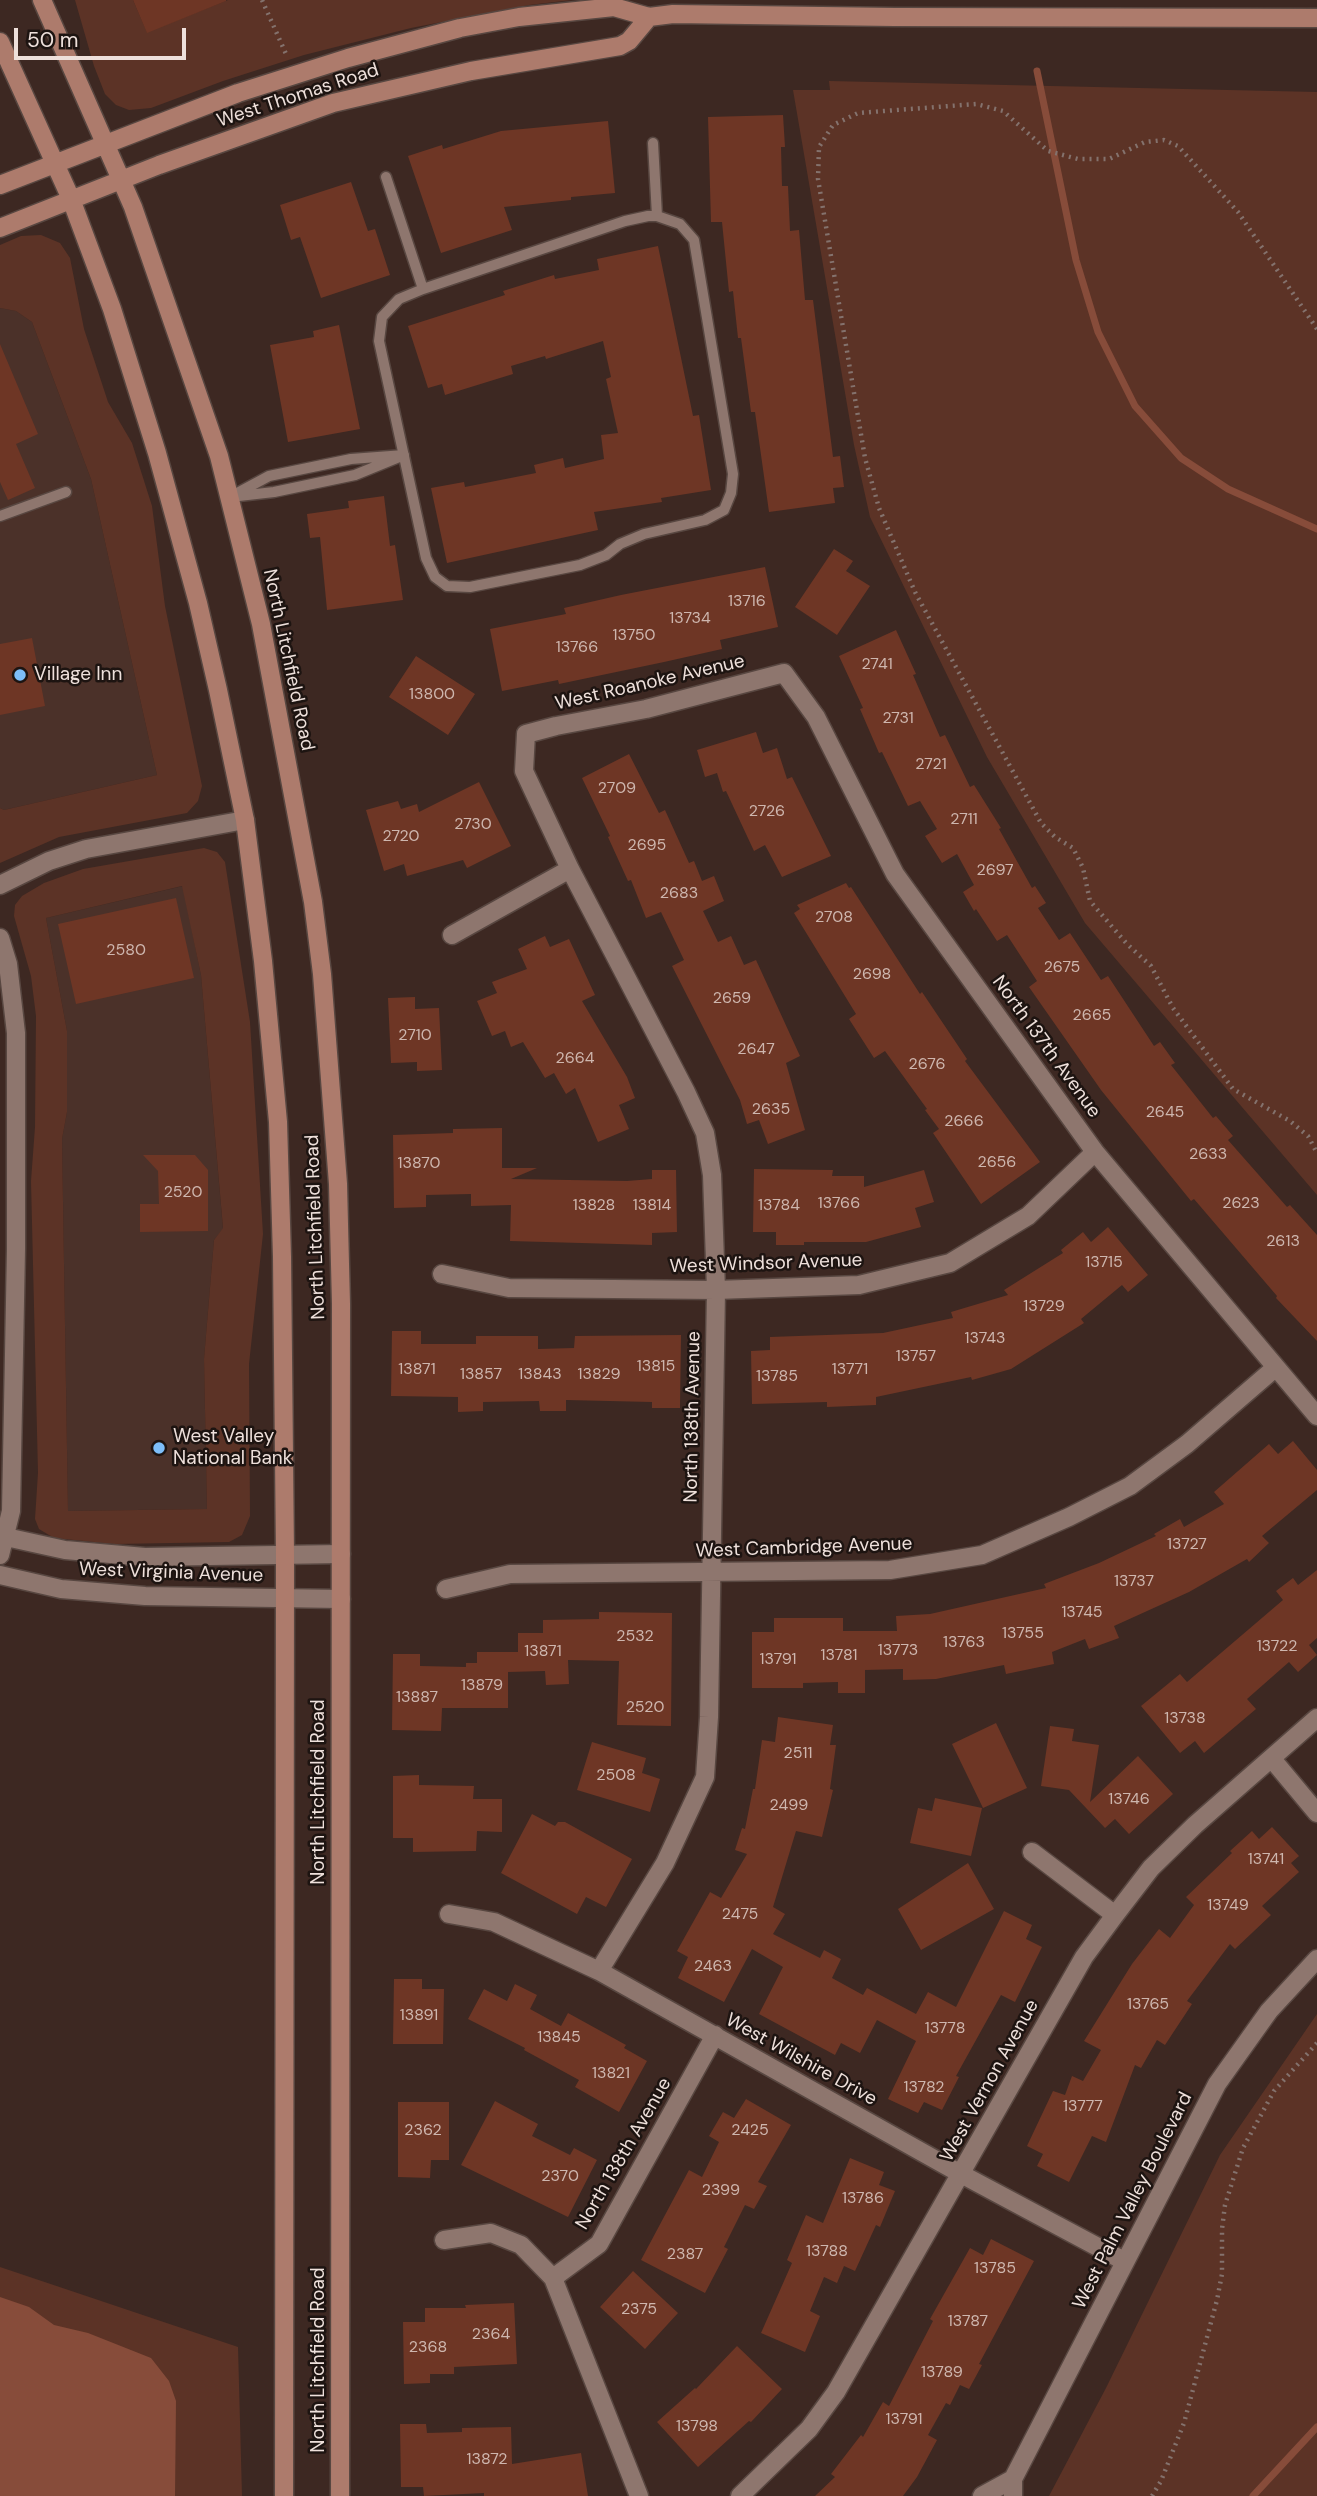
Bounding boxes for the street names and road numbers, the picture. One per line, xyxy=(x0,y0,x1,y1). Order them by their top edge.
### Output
street label: West Thomas Road xyxy=(214,59,382,133)
street label: North Litchfield Road xyxy=(258,567,318,753)
street label: West Roanoke Avenue xyxy=(553,650,747,716)
street label: North 137th Avenue xyxy=(987,972,1105,1122)
street label: North Litchfield Road xyxy=(301,1134,331,1320)
street label: West Windsor Avenue xyxy=(669,1249,863,1279)
street label: North 138th Avenue xyxy=(680,1331,706,1503)
street label: West Cambridge Avenue xyxy=(695,1533,913,1563)
street label: West Virginia Avenue xyxy=(78,1558,264,1588)
street label: North Litchfield Road xyxy=(308,1699,330,1885)
street label: West Vernon Avenue xyxy=(936,1996,1044,2166)
street label: West Wilshire Drive xyxy=(721,2009,881,2111)
street label: North 138th Avenue xyxy=(571,2074,677,2234)
street label: West Palm Valley Boulevard xyxy=(1068,2089,1198,2313)
street label: North Litchfield Road xyxy=(308,2267,330,2453)

